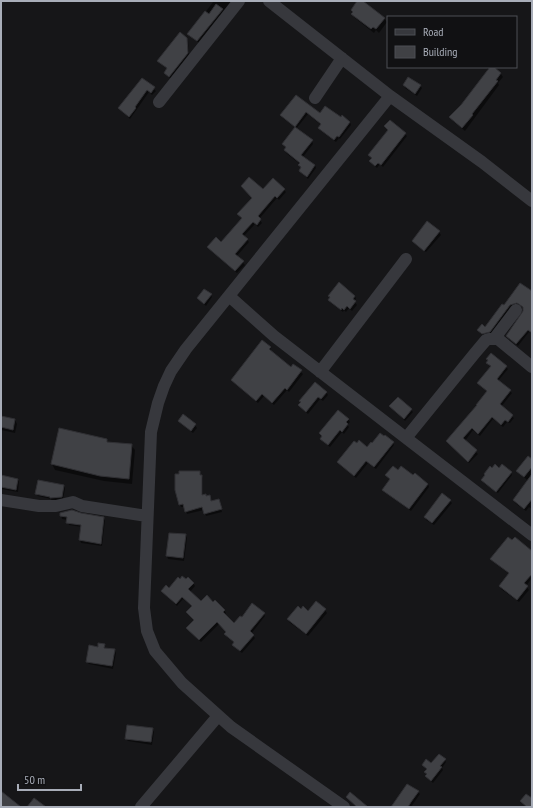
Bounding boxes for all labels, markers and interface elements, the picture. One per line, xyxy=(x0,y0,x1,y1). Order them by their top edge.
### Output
legend xyxy=(387,16,517,68)
text: Road xyxy=(423,24,443,39)
text: Building xyxy=(423,44,458,59)
scale bar xyxy=(18,766,81,792)
text: 50 m xyxy=(24,772,45,787)

